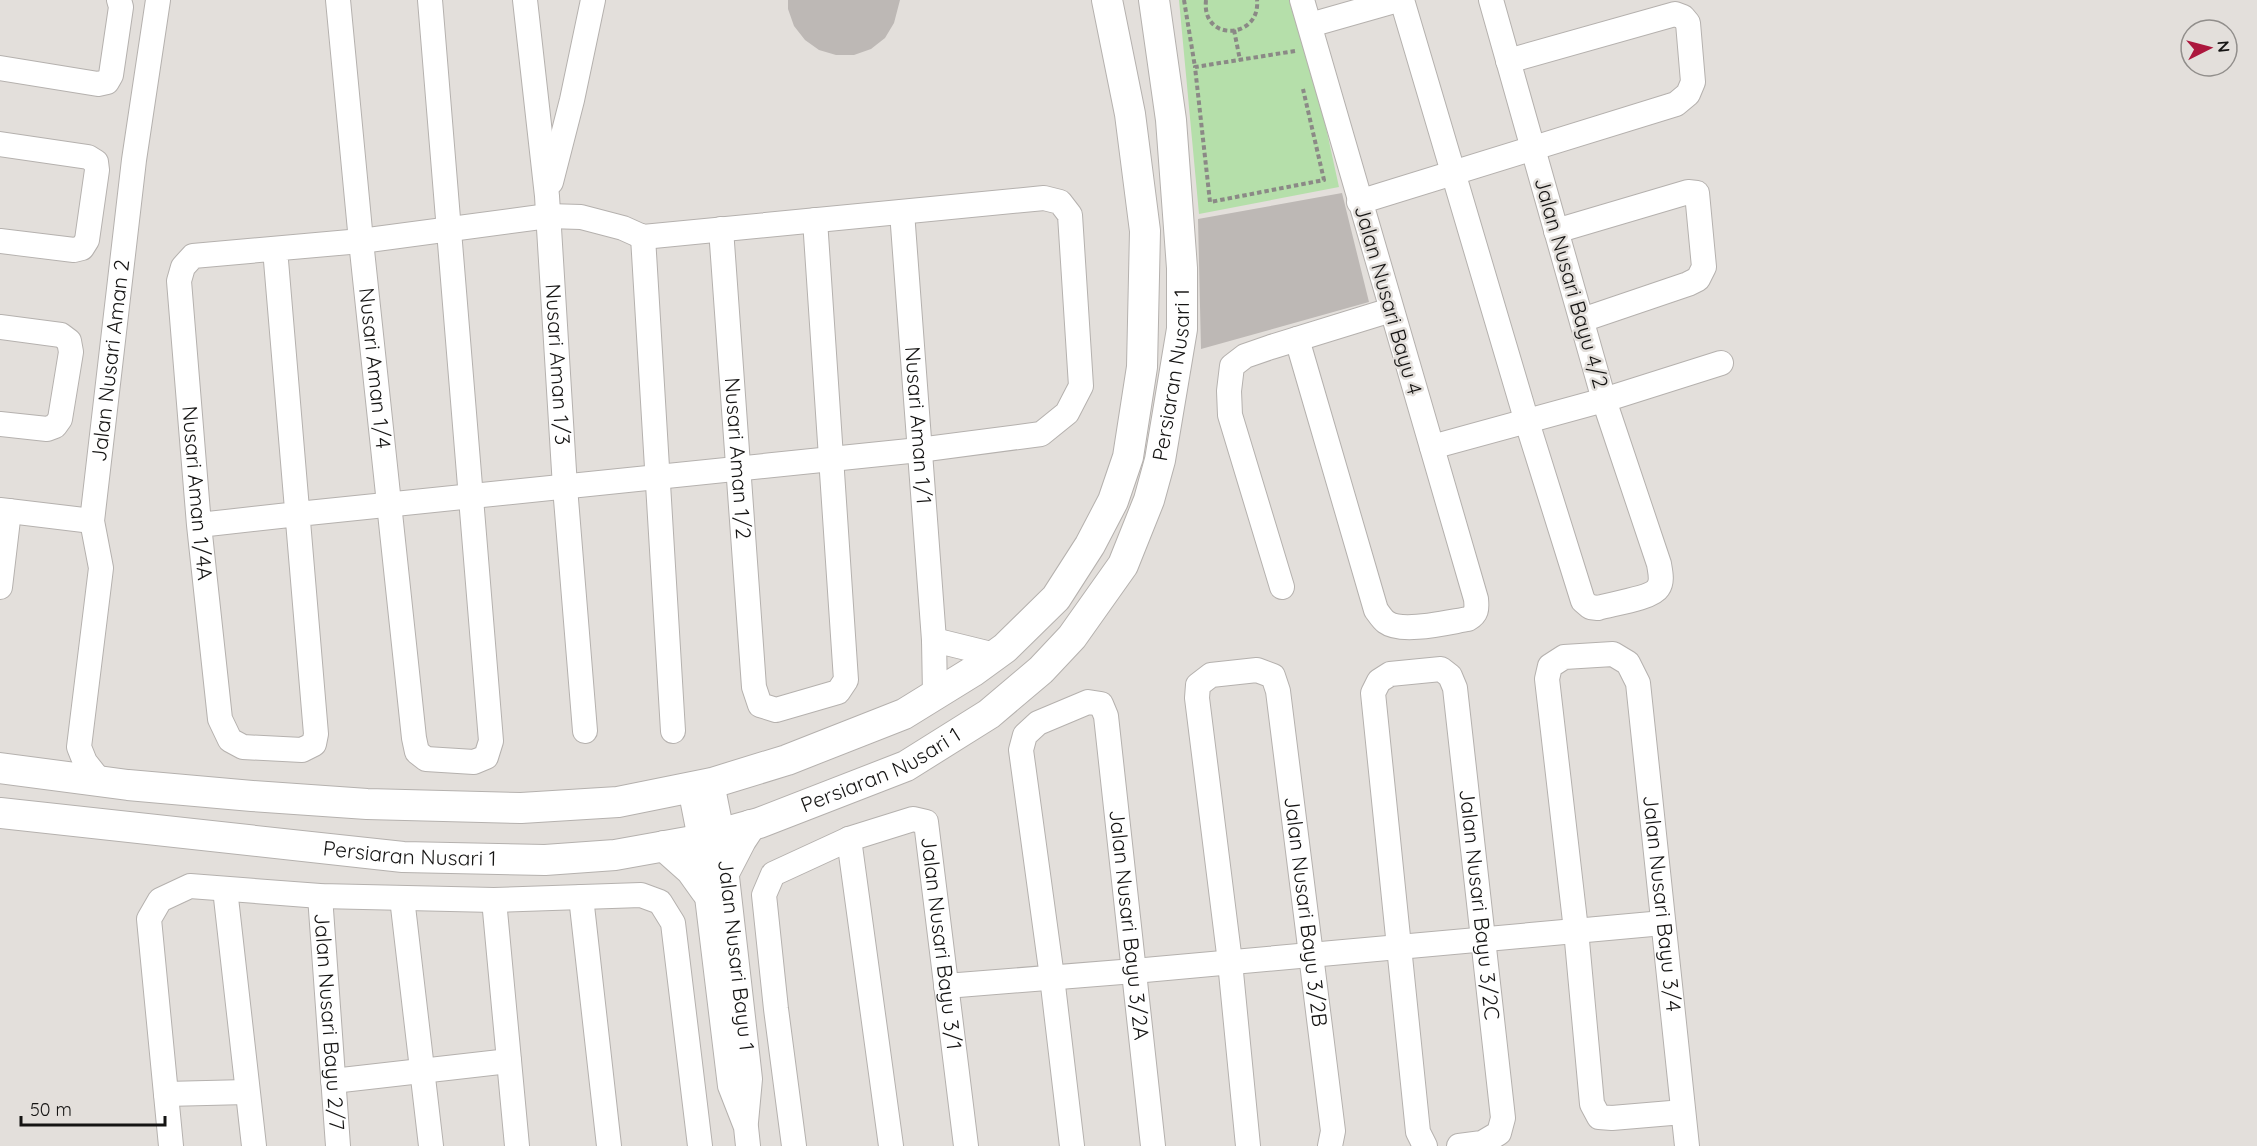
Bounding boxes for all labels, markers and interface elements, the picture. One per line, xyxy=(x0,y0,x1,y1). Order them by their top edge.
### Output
north arrow xyxy=(2179,18,2239,78)
text: N xyxy=(2213,40,2234,53)
street label: Jalan Nusari Bayu 4/2 xyxy=(1529,174,1615,391)
street label: Jalan Nusari Bayu 4 xyxy=(1350,202,1428,397)
street label: Jalan Nusari Aman 2 xyxy=(85,258,134,463)
street label: Nusari Aman 1/3 xyxy=(540,283,576,446)
street label: Nusari Aman 1/4 xyxy=(354,286,397,450)
street label: Persiaran Nusari 1 xyxy=(1146,289,1194,463)
street label: Nusari Aman 1/1 xyxy=(900,345,938,505)
street label: Nusari Aman 1/2 xyxy=(720,377,757,540)
street label: Nusari Aman 1/4A xyxy=(177,405,219,582)
street label: Persiaran Nusari 1 xyxy=(797,721,965,818)
street label: Jalan Nusari Bayu 3/2C xyxy=(1454,788,1506,1021)
street label: Jalan Nusari Bayu 3/4 xyxy=(1638,794,1687,1013)
street label: Jalan Nusari Bayu 3/2B xyxy=(1279,795,1334,1028)
street label: Jalan Nusari Bayu 3/2A xyxy=(1104,808,1155,1041)
street label: Persiaran Nusari 1 xyxy=(322,834,497,871)
street label: Jalan Nusari Bayu 3/1 xyxy=(916,835,968,1051)
street label: Jalan Nusari Bayu 1 xyxy=(713,858,761,1052)
street label: Jalan Nusari Bayu 2/7 xyxy=(309,912,351,1131)
scale bar xyxy=(21,1089,165,1127)
text: 50 m xyxy=(30,1098,72,1121)

